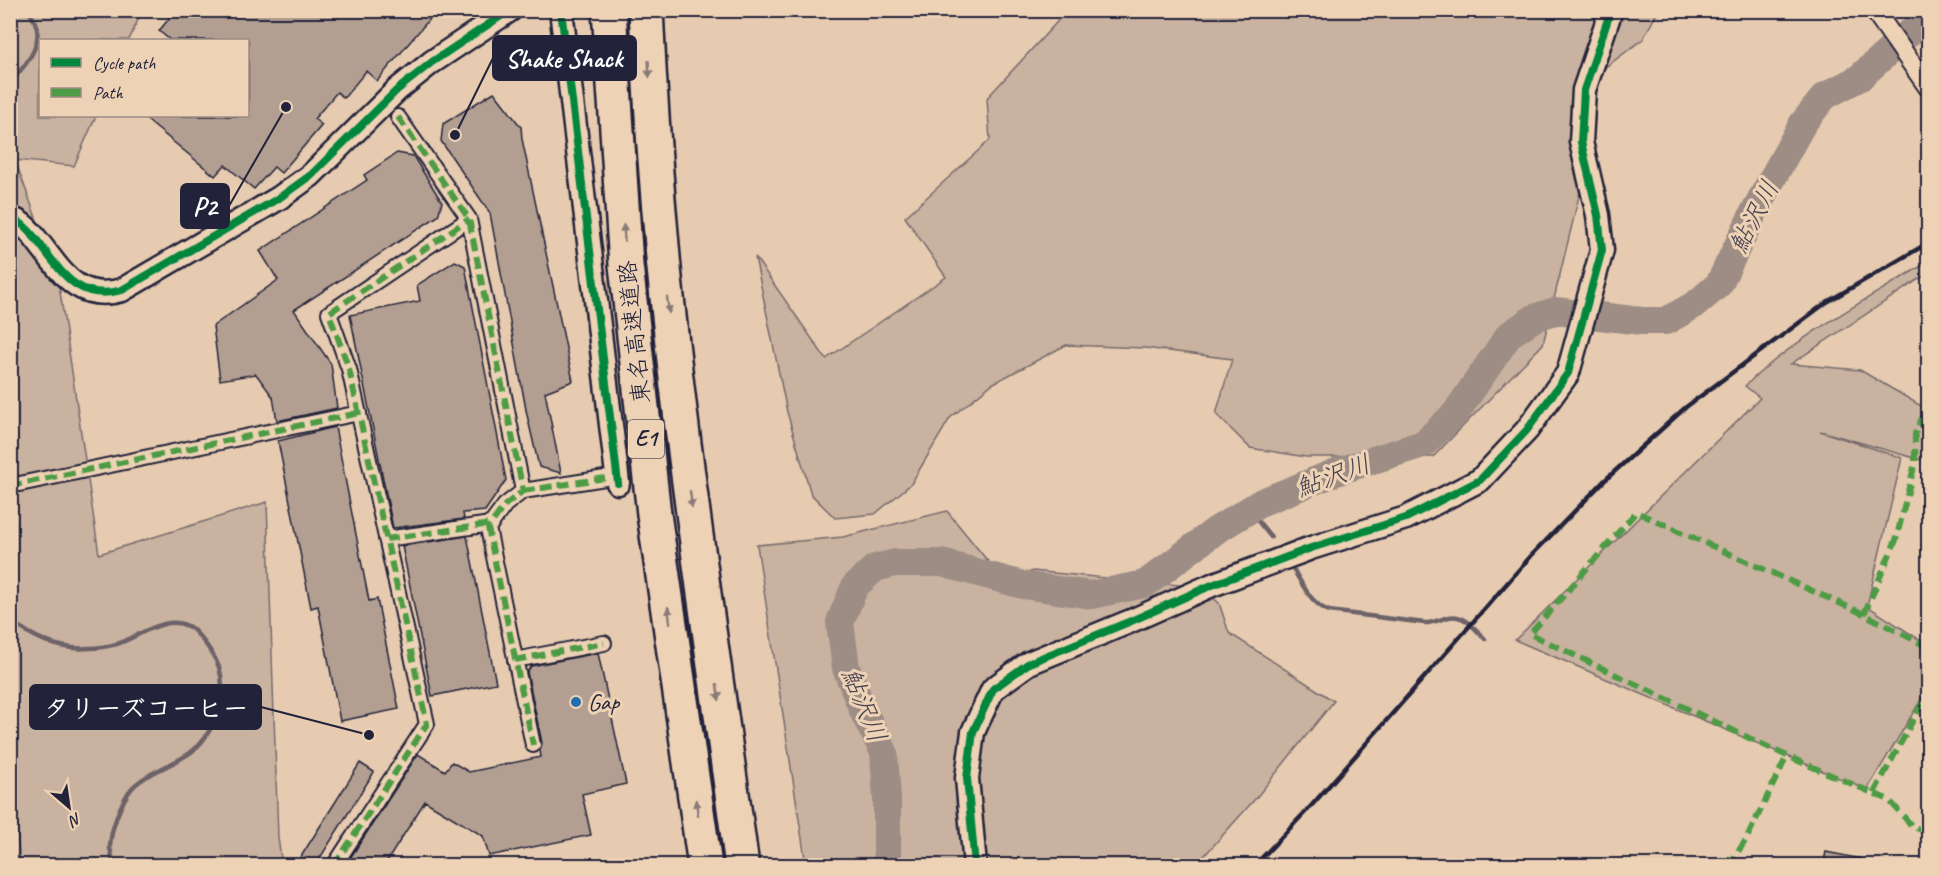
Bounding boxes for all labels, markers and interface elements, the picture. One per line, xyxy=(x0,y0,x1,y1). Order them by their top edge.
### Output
callout: Shake Shack xyxy=(493,36,636,80)
legend xyxy=(39,39,249,117)
text: Shake Shack xyxy=(506,42,625,75)
text: Cycle path xyxy=(93,52,156,74)
one-way arrow xyxy=(644,59,654,78)
text: Path xyxy=(93,82,123,104)
water label: 鮎沢川 xyxy=(1722,175,1786,259)
callout: P2 xyxy=(181,184,229,228)
text: P2 xyxy=(193,190,219,223)
one-way arrow xyxy=(619,224,629,243)
street label: 東名高速道路 xyxy=(612,259,656,405)
one-way arrow xyxy=(664,296,673,315)
road number: E1 xyxy=(628,420,664,458)
water label: 鮎沢川 xyxy=(1291,447,1375,505)
one-way arrow xyxy=(686,489,695,508)
one-way arrow xyxy=(664,605,673,624)
water label: 鮎沢川 xyxy=(834,663,894,747)
one-way arrow xyxy=(713,683,722,702)
callout: タリーズコーヒー xyxy=(30,685,261,729)
place label: Gap xyxy=(588,687,620,717)
text: タリーズコーヒー xyxy=(44,692,248,725)
marker: Gap xyxy=(569,695,583,709)
north arrow xyxy=(39,777,99,837)
one-way arrow xyxy=(693,798,702,817)
text: N xyxy=(64,808,85,832)

